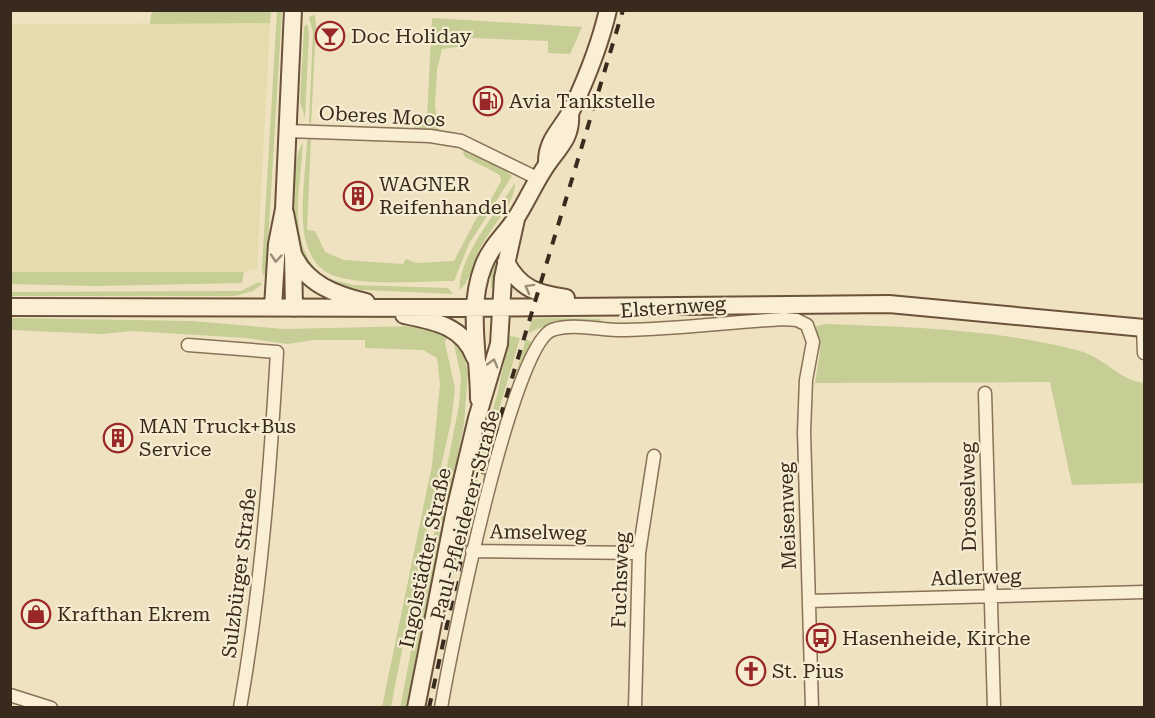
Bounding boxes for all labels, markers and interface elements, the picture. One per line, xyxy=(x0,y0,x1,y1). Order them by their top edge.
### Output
bar icon: Doc Holiday xyxy=(314,20,346,52)
place label: Doc Holiday xyxy=(351,24,472,48)
fuel station icon: Avia Tankstelle xyxy=(472,85,504,117)
place label: Avia Tankstelle xyxy=(509,89,655,113)
street label: Oberes Moos xyxy=(318,101,446,131)
place label: WAGNER Reifenhandel xyxy=(379,172,508,219)
building icon: WAGNER Reifenhandel xyxy=(342,180,374,212)
one-way arrow xyxy=(270,253,283,263)
one-way arrow xyxy=(525,284,535,295)
street label: Elsternweg xyxy=(619,291,727,323)
one-way arrow xyxy=(486,358,498,369)
street label: Paul-Pfleiderer-Straße xyxy=(425,407,505,623)
place label: MAN Truck+Bus Service xyxy=(139,414,296,461)
building icon: MAN Truck+Bus Service xyxy=(102,422,134,454)
street label: Drosselweg xyxy=(955,441,981,552)
street label: Meisenweg xyxy=(773,461,801,570)
street label: Ingolstädter Straße xyxy=(394,466,456,650)
street label: Sulzbürger Straße xyxy=(217,487,261,659)
street label: Amselweg xyxy=(489,519,587,545)
street label: Fuchsweg xyxy=(606,531,634,629)
street label: Adlerweg xyxy=(930,563,1023,591)
shop icon: Krafthan Ekrem xyxy=(20,598,52,630)
place label: Krafthan Ekrem xyxy=(57,602,211,626)
bus stop icon: Hasenheide, Kirche xyxy=(805,622,837,654)
place label: Hasenheide, Kirche xyxy=(842,626,1031,650)
church icon: St. Pius xyxy=(735,655,767,687)
place label: St. Pius xyxy=(772,659,844,683)

